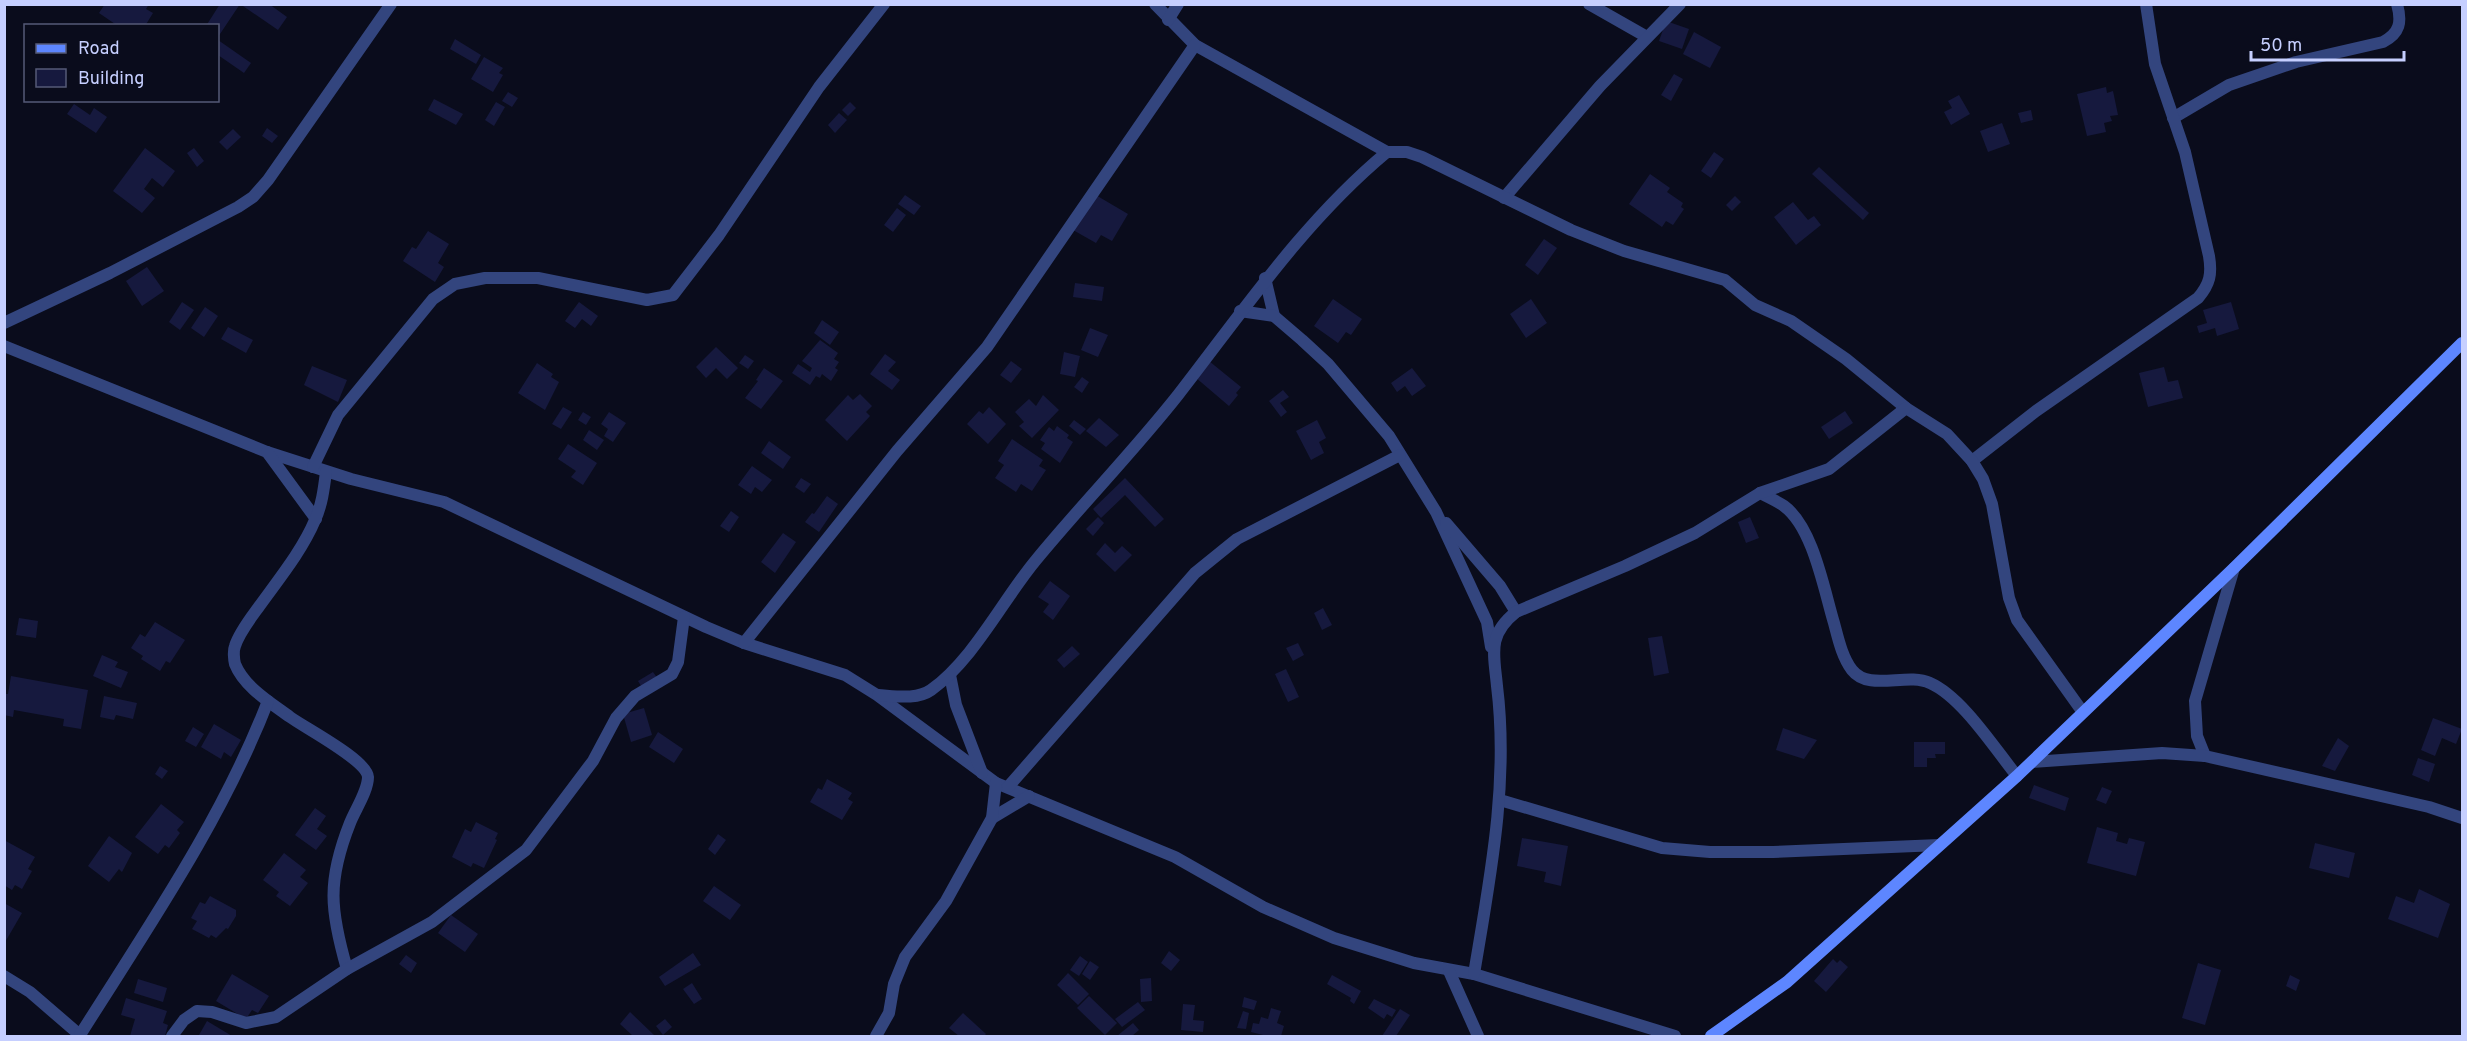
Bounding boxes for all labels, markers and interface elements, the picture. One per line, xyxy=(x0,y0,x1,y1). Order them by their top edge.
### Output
legend xyxy=(24,24,219,102)
scale bar xyxy=(2251,24,2404,62)
text: 50 m xyxy=(2260,35,2302,58)
text: Road xyxy=(78,38,120,61)
text: Building xyxy=(78,68,144,91)

